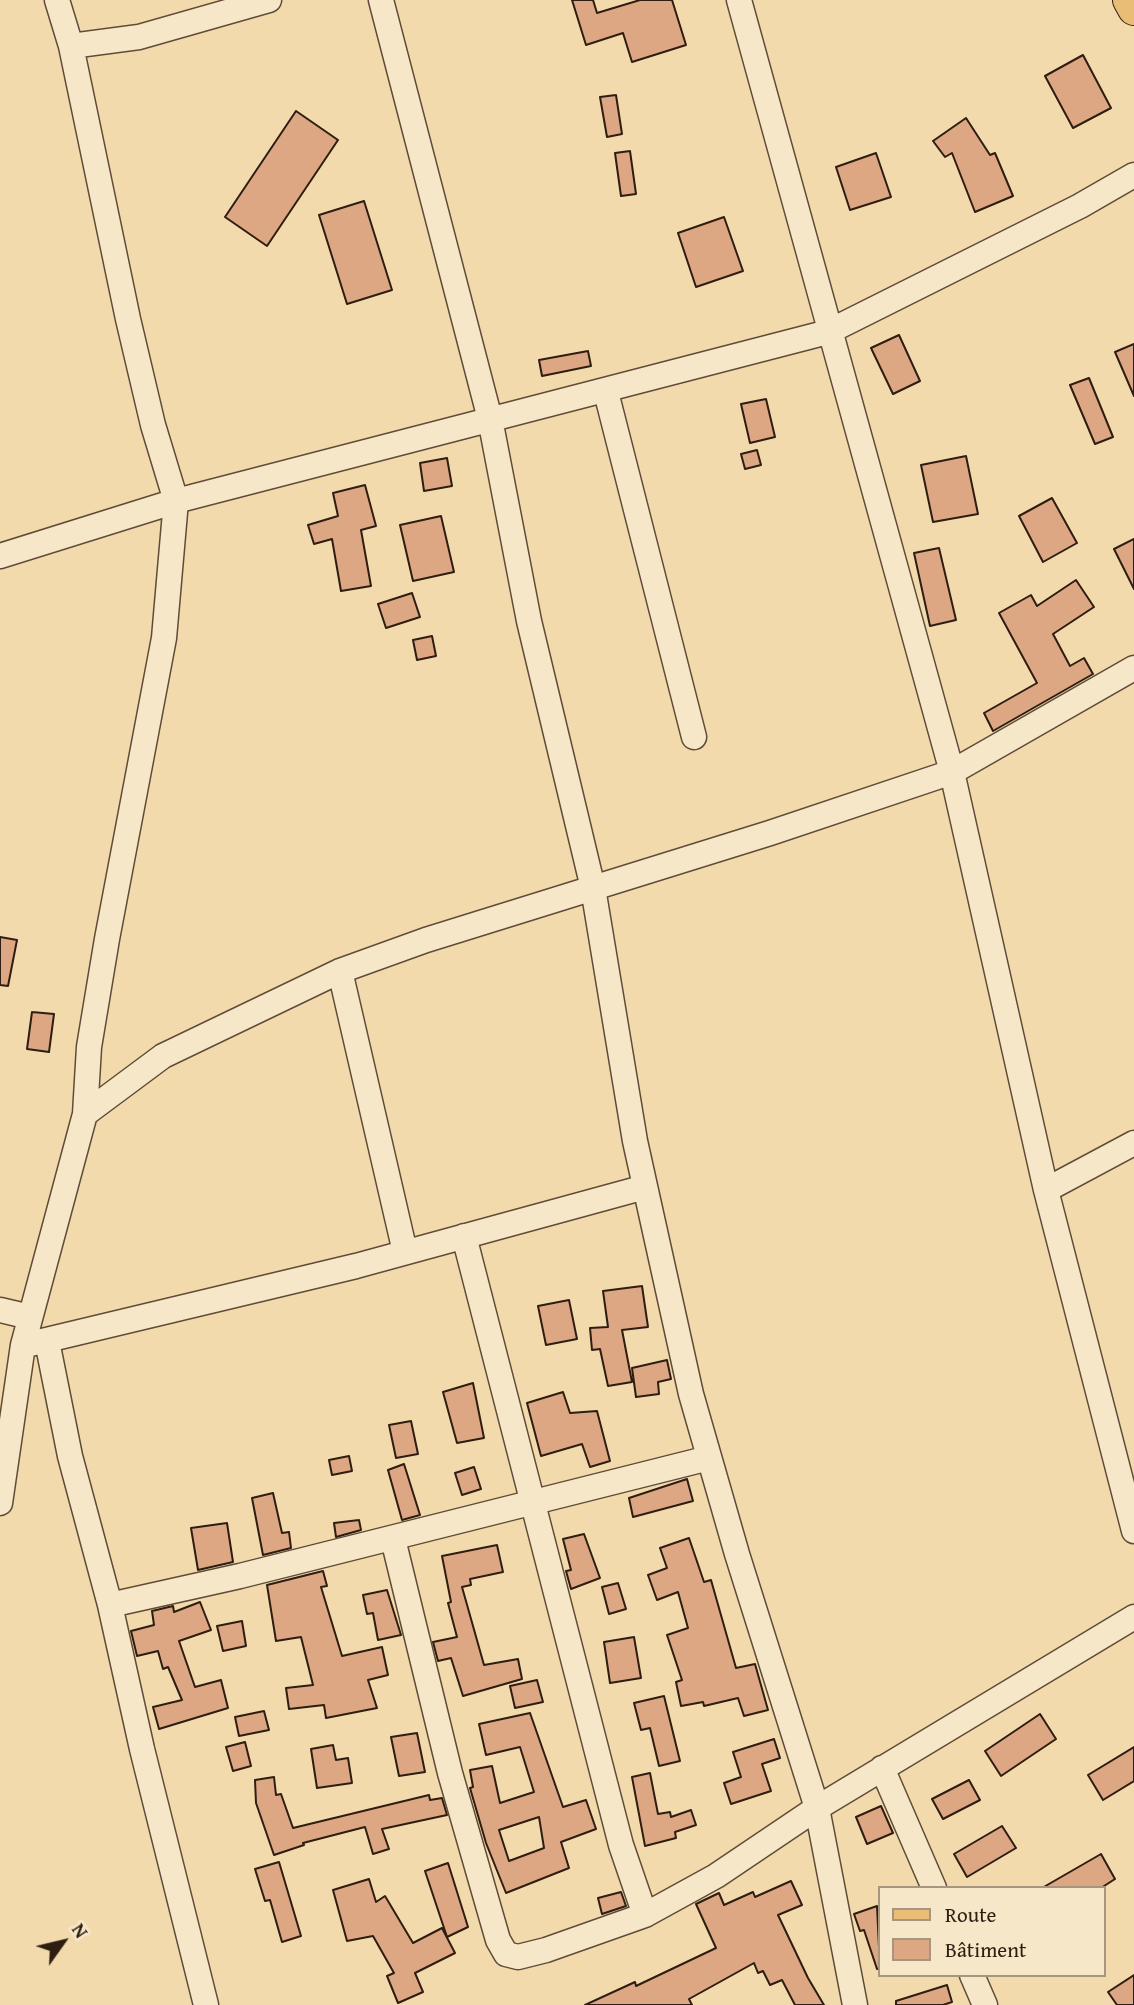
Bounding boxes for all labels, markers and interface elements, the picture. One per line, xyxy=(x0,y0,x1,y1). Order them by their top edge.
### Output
legend xyxy=(878,1886,1106,1977)
text: Route xyxy=(945,1899,996,1930)
north arrow xyxy=(28,1907,98,1977)
text: N xyxy=(65,1917,96,1943)
text: Bâtiment xyxy=(945,1934,1026,1965)

